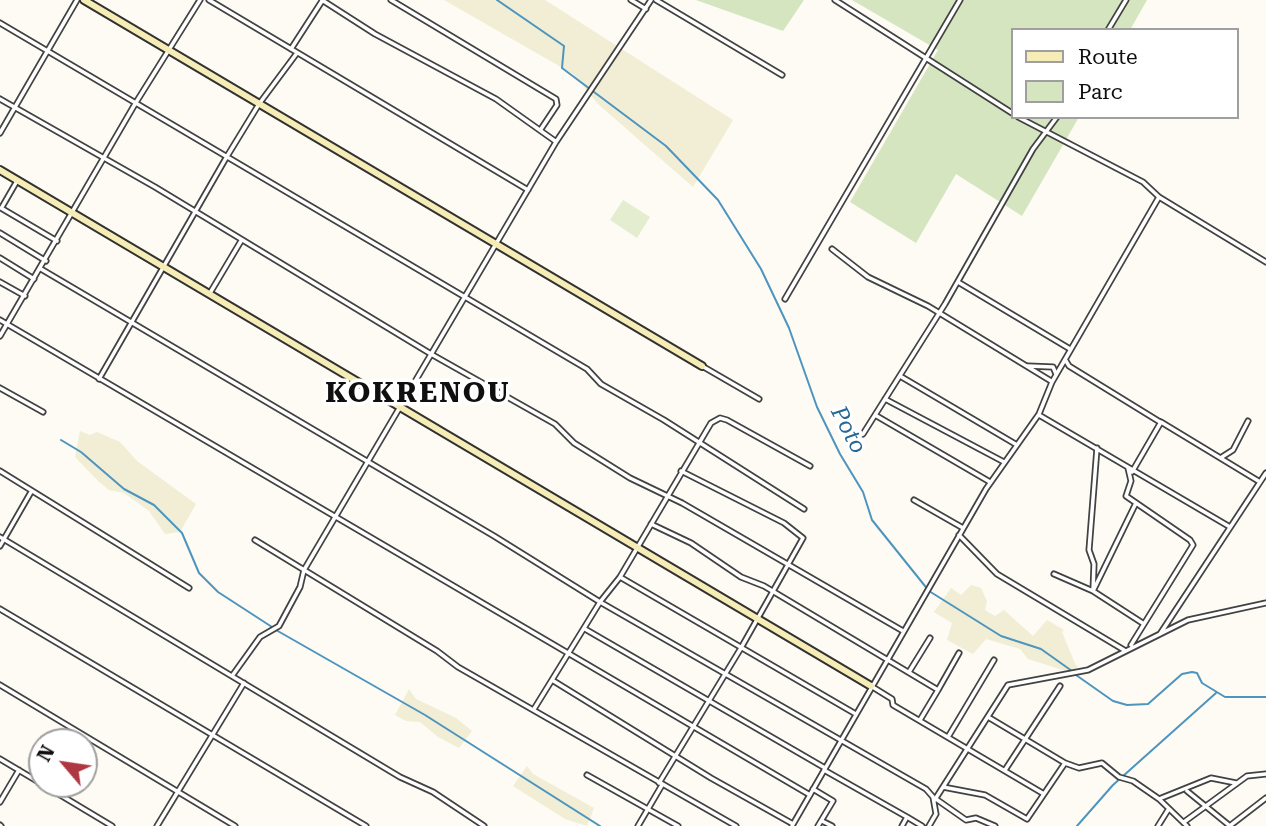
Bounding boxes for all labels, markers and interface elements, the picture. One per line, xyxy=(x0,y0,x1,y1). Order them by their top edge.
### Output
legend xyxy=(1010,28,1238,119)
text: Route xyxy=(1078,45,1137,69)
text: Parc xyxy=(1078,80,1122,104)
district label: KOKRENOU xyxy=(326,377,510,411)
water label: Poto xyxy=(824,402,872,458)
north arrow xyxy=(28,728,98,798)
text: N xyxy=(32,742,60,766)

